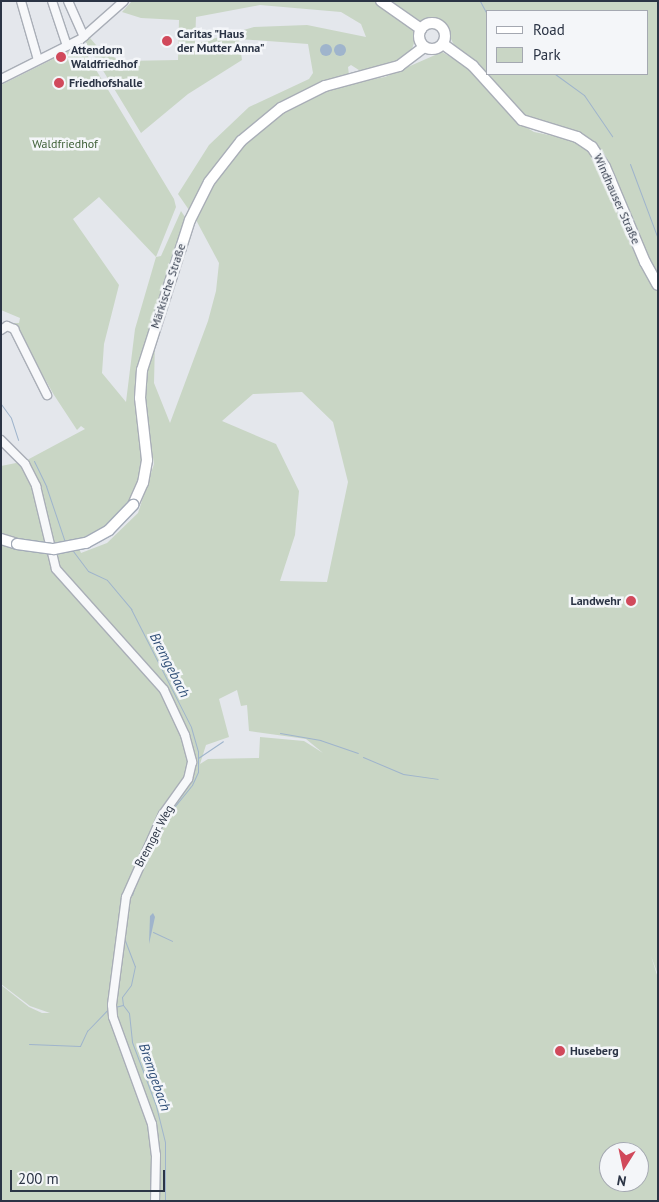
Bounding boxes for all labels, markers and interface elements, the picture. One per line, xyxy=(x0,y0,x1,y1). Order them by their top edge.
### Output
legend xyxy=(487,10,649,75)
text: Road xyxy=(533,20,565,39)
place label: Caritas "Haus der Mutter Anna" xyxy=(177,27,265,55)
marker: Caritas "Haus der Mutter Anna" xyxy=(161,35,173,47)
place label: Attendorn Waldfriedhof xyxy=(71,43,137,71)
text: Park xyxy=(533,45,561,64)
marker: Attendorn Waldfriedhof xyxy=(55,51,67,63)
place label: Friedhofshalle xyxy=(69,76,142,90)
marker: Friedhofshalle xyxy=(53,77,65,89)
park label: Waldfriedhof xyxy=(32,137,98,151)
street label: Windhauser Straße xyxy=(591,152,643,246)
street label: Märkische Straße xyxy=(147,242,189,330)
place label: Landwehr xyxy=(570,594,621,608)
marker: Landwehr xyxy=(625,595,637,607)
water label: Bremgebach xyxy=(147,630,193,700)
street label: Bremger Weg xyxy=(132,802,176,870)
water label: Bremgebach xyxy=(136,1041,174,1113)
place label: Huseberg xyxy=(570,1044,619,1058)
marker: Huseberg xyxy=(554,1045,566,1057)
north arrow xyxy=(599,1142,649,1192)
scale bar xyxy=(12,1160,168,1192)
text: 200 m xyxy=(18,1169,59,1188)
text: N xyxy=(615,1171,628,1190)

